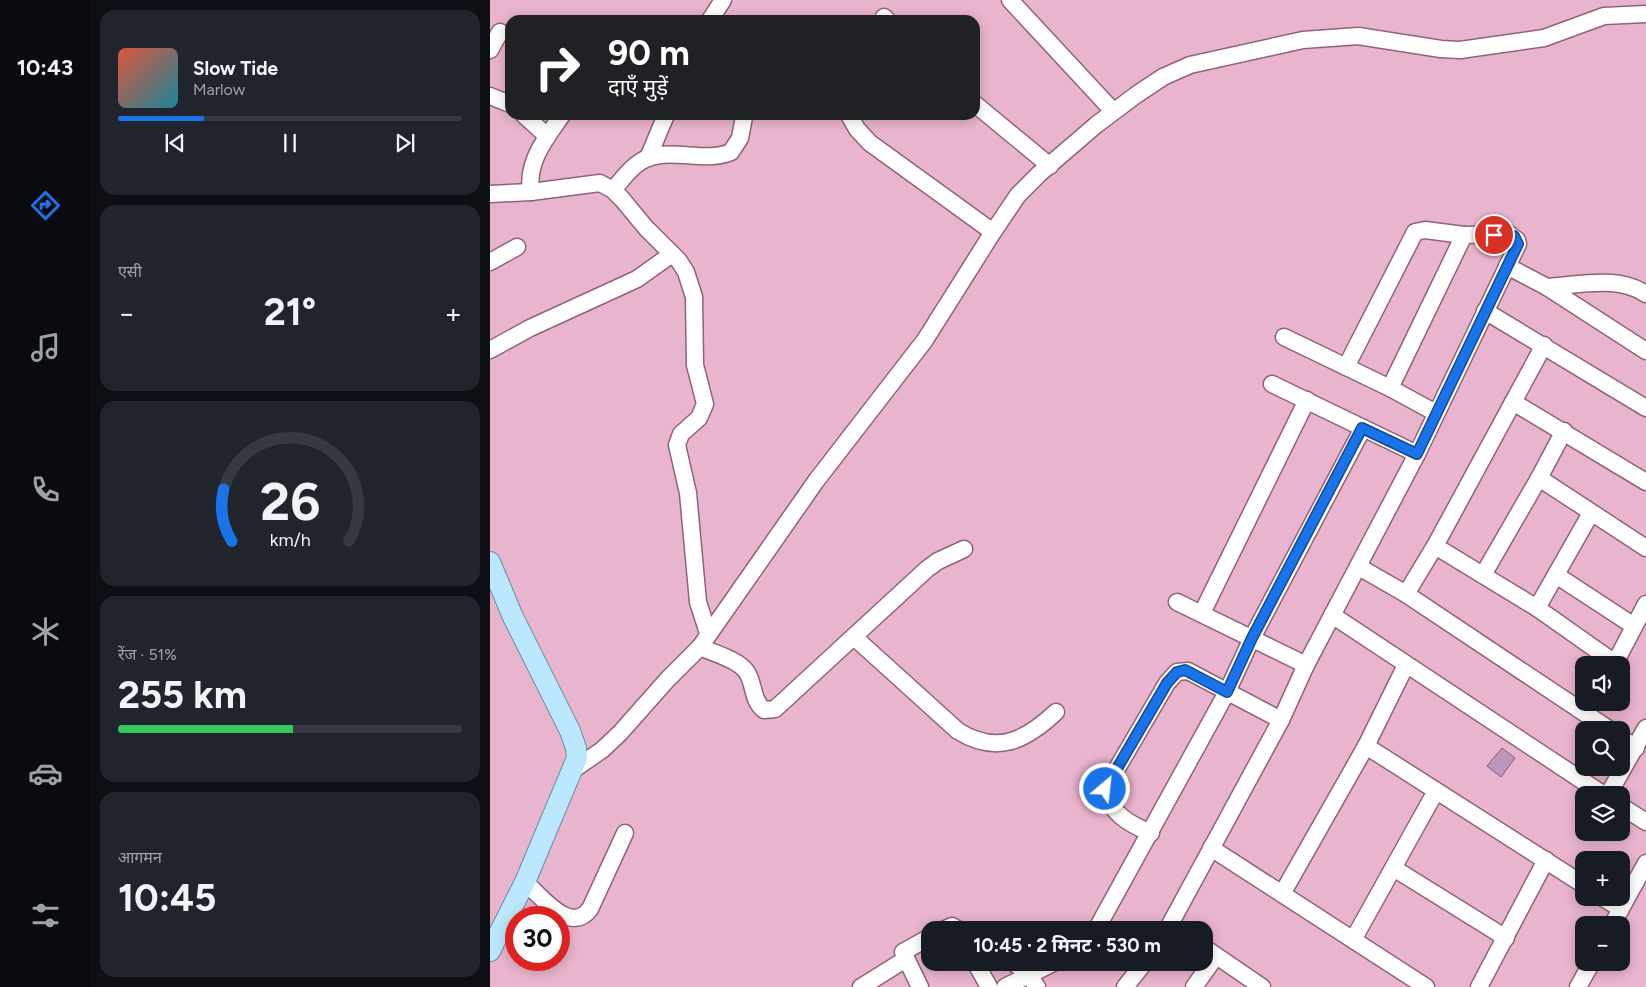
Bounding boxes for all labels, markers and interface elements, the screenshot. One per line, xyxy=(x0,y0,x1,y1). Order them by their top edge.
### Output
text: 90 m xyxy=(608,32,690,74)
icon: right xyxy=(525,35,590,100)
text: 10:43 xyxy=(17,54,73,81)
text: Slow Tide xyxy=(193,57,278,80)
text: दाएँ मुड़ें xyxy=(608,74,668,101)
text: Marlow xyxy=(193,80,245,99)
icon: previous xyxy=(161,129,189,157)
icon: pause xyxy=(276,129,304,157)
icon: next xyxy=(391,129,419,157)
icon: directions xyxy=(28,188,63,223)
pin xyxy=(1473,214,1515,256)
icon: arrive xyxy=(1480,221,1508,249)
text: एसी xyxy=(118,262,142,281)
text: 21° xyxy=(264,289,316,335)
text: − xyxy=(118,296,135,330)
text: + xyxy=(445,296,462,330)
icon: music xyxy=(28,330,63,365)
text: 26 xyxy=(260,471,320,533)
icon: phone xyxy=(28,472,63,507)
text: km/h xyxy=(270,529,310,550)
icon: climate xyxy=(28,614,63,649)
text: रेंज · 51% xyxy=(118,645,177,664)
map controls xyxy=(1575,656,1630,971)
button: sound xyxy=(1575,656,1630,711)
text: 255 km xyxy=(118,672,247,718)
button: search xyxy=(1575,721,1630,776)
icon: car xyxy=(28,756,63,791)
position arrow xyxy=(1078,762,1130,814)
button: layers xyxy=(1575,786,1630,841)
text: आगमन xyxy=(118,848,162,867)
button: + xyxy=(1575,851,1630,906)
text: 10:45 xyxy=(118,875,216,921)
icon: filters xyxy=(28,898,63,933)
speed limit sign: 30 xyxy=(505,906,570,971)
button: − xyxy=(1575,916,1630,971)
text: 10:45 · 2 मिनट · 530 m xyxy=(973,934,1161,957)

